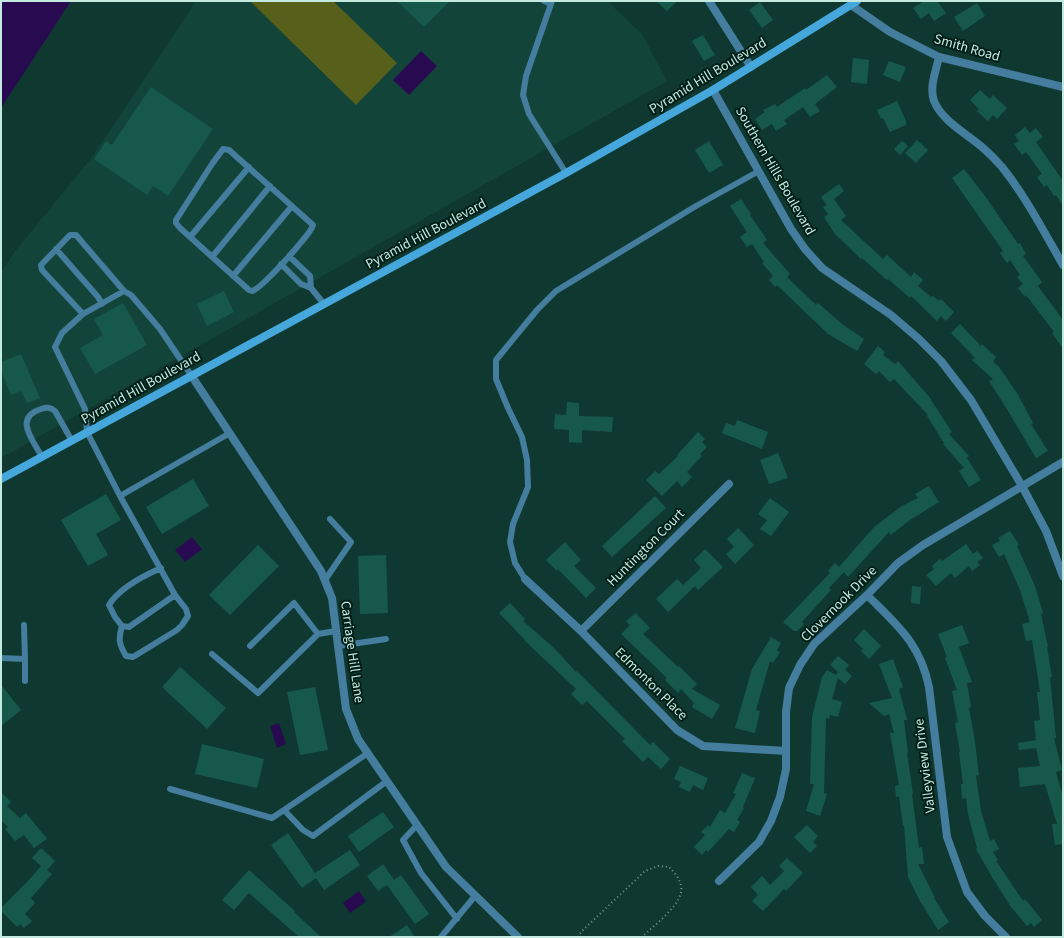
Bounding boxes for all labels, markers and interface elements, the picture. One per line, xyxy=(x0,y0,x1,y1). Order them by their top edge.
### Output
street label: Smith Road xyxy=(932,29,1002,67)
street label: Pyramid Hill Boulevard xyxy=(645,33,771,119)
street label: Southern Hills Boulevard xyxy=(730,103,820,239)
street label: Pyramid Hill Boulevard xyxy=(362,194,490,274)
street label: Pyramid Hill Boulevard xyxy=(78,347,204,429)
street label: Huntington Court xyxy=(603,504,690,591)
street label: Clovernook Drive xyxy=(796,561,882,647)
street label: Carriage Hill Lane xyxy=(335,600,369,704)
street label: Edmonton Place xyxy=(610,643,692,725)
street label: Valleyview Drive xyxy=(909,718,941,814)

